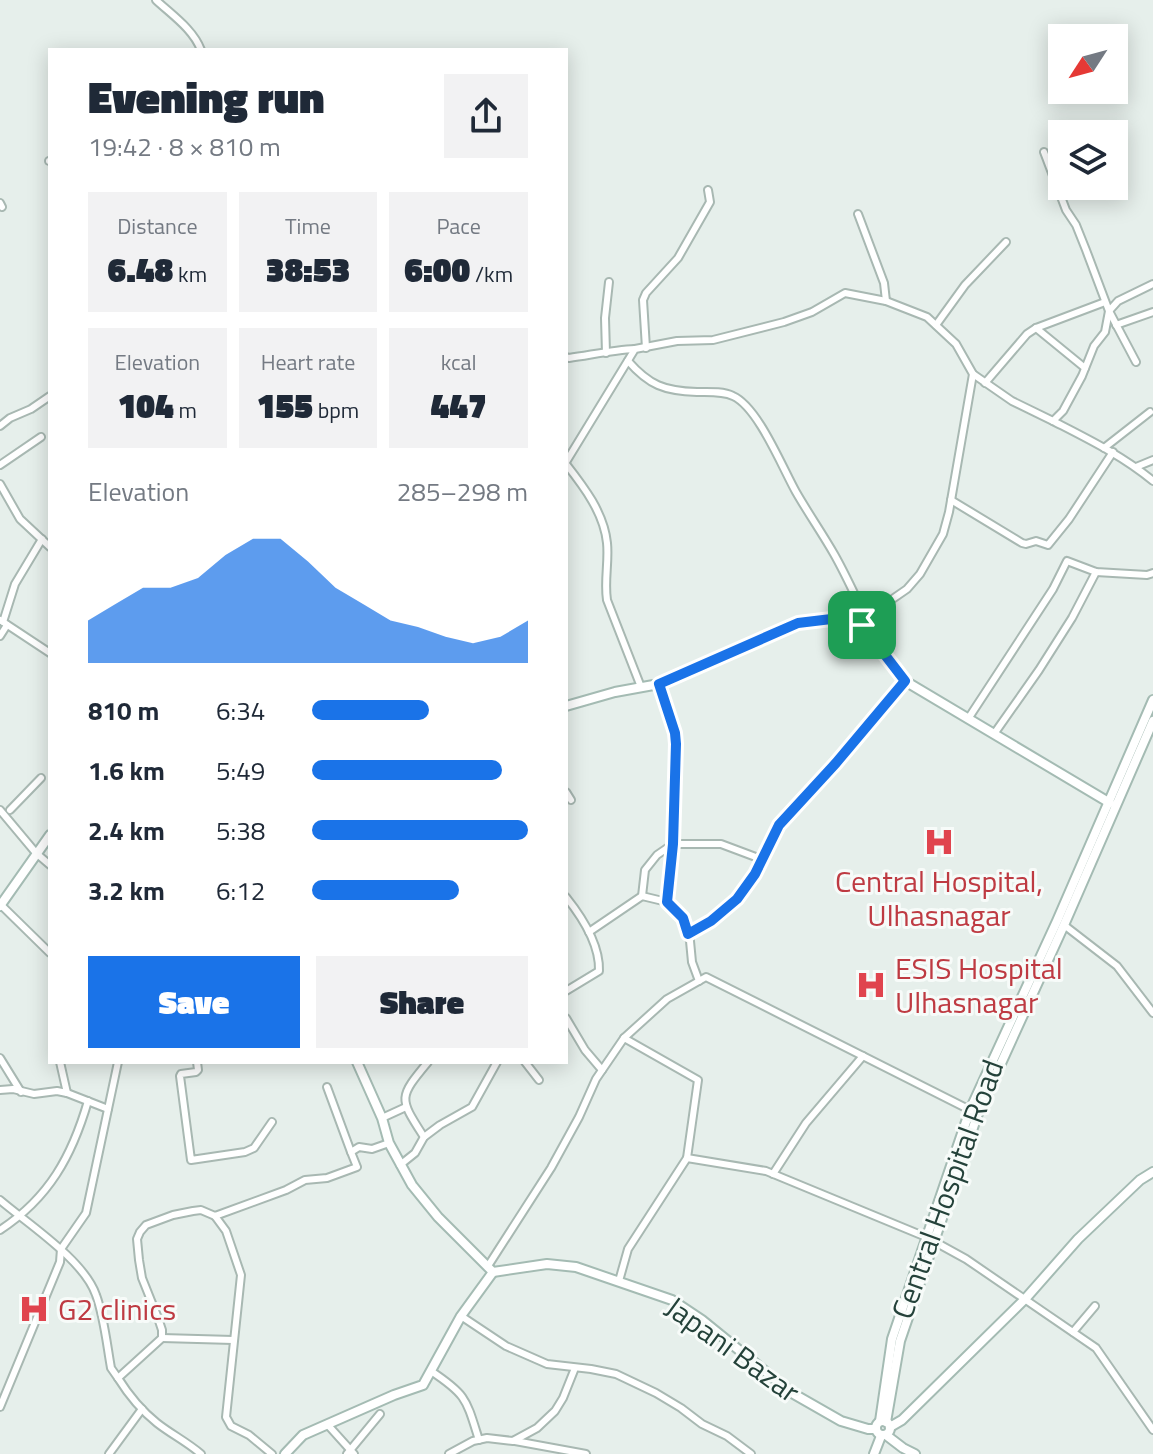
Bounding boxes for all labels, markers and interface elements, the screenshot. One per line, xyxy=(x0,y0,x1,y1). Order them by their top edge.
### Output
north arrow xyxy=(1048,24,1128,104)
map controls xyxy=(1048,24,1128,200)
text: Evening run xyxy=(88,63,325,130)
button: share xyxy=(444,74,528,158)
button: layers xyxy=(1048,120,1128,200)
text: 19:42 · 8 × 810 m xyxy=(88,127,281,166)
text: Distance xyxy=(117,209,198,243)
text: Time xyxy=(285,209,331,243)
text: Pace xyxy=(436,209,481,243)
text: 6.48 xyxy=(108,243,173,295)
text: 38:53 xyxy=(266,243,350,295)
text: 6:00 xyxy=(404,243,470,295)
text: km xyxy=(173,257,207,291)
text: /km xyxy=(470,257,513,291)
text: Elevation xyxy=(115,345,200,379)
text: Heart rate xyxy=(261,345,355,379)
text: kcal xyxy=(441,345,477,379)
text: 104 xyxy=(118,379,174,431)
text: 155 xyxy=(257,379,313,431)
text: 447 xyxy=(431,379,487,431)
text: m xyxy=(174,393,197,427)
text: bpm xyxy=(313,393,359,427)
text: Elevation xyxy=(88,472,189,511)
text: 285–298 m xyxy=(397,472,528,511)
pin xyxy=(828,591,896,659)
icon: arrive xyxy=(840,603,884,647)
text: 810 m xyxy=(88,691,159,730)
text: 6:34 xyxy=(216,691,265,730)
text: 1.6 km xyxy=(88,751,165,790)
text: 5:49 xyxy=(216,751,265,790)
text: 2.4 km xyxy=(88,811,165,850)
text: 5:38 xyxy=(216,811,265,850)
hospital icon: Central Hospital, Ulhasnagar xyxy=(922,825,956,859)
place label: Central Hospital, Ulhasnagar xyxy=(835,858,1043,938)
text: 3.2 km xyxy=(88,871,165,910)
text: 6:12 xyxy=(216,871,265,910)
place label: ESIS Hospital Ulhasnagar xyxy=(895,945,1063,1025)
button: Save xyxy=(88,956,300,1048)
button: Share xyxy=(316,956,528,1048)
hospital icon: ESIS Hospital Ulhasnagar xyxy=(854,968,888,1002)
street label: Central Hospital Road xyxy=(879,1053,1015,1325)
street label: Japani Bazar xyxy=(656,1284,810,1414)
place label: G2 clinics xyxy=(58,1286,176,1332)
hospital icon: G2 clinics xyxy=(17,1292,51,1326)

